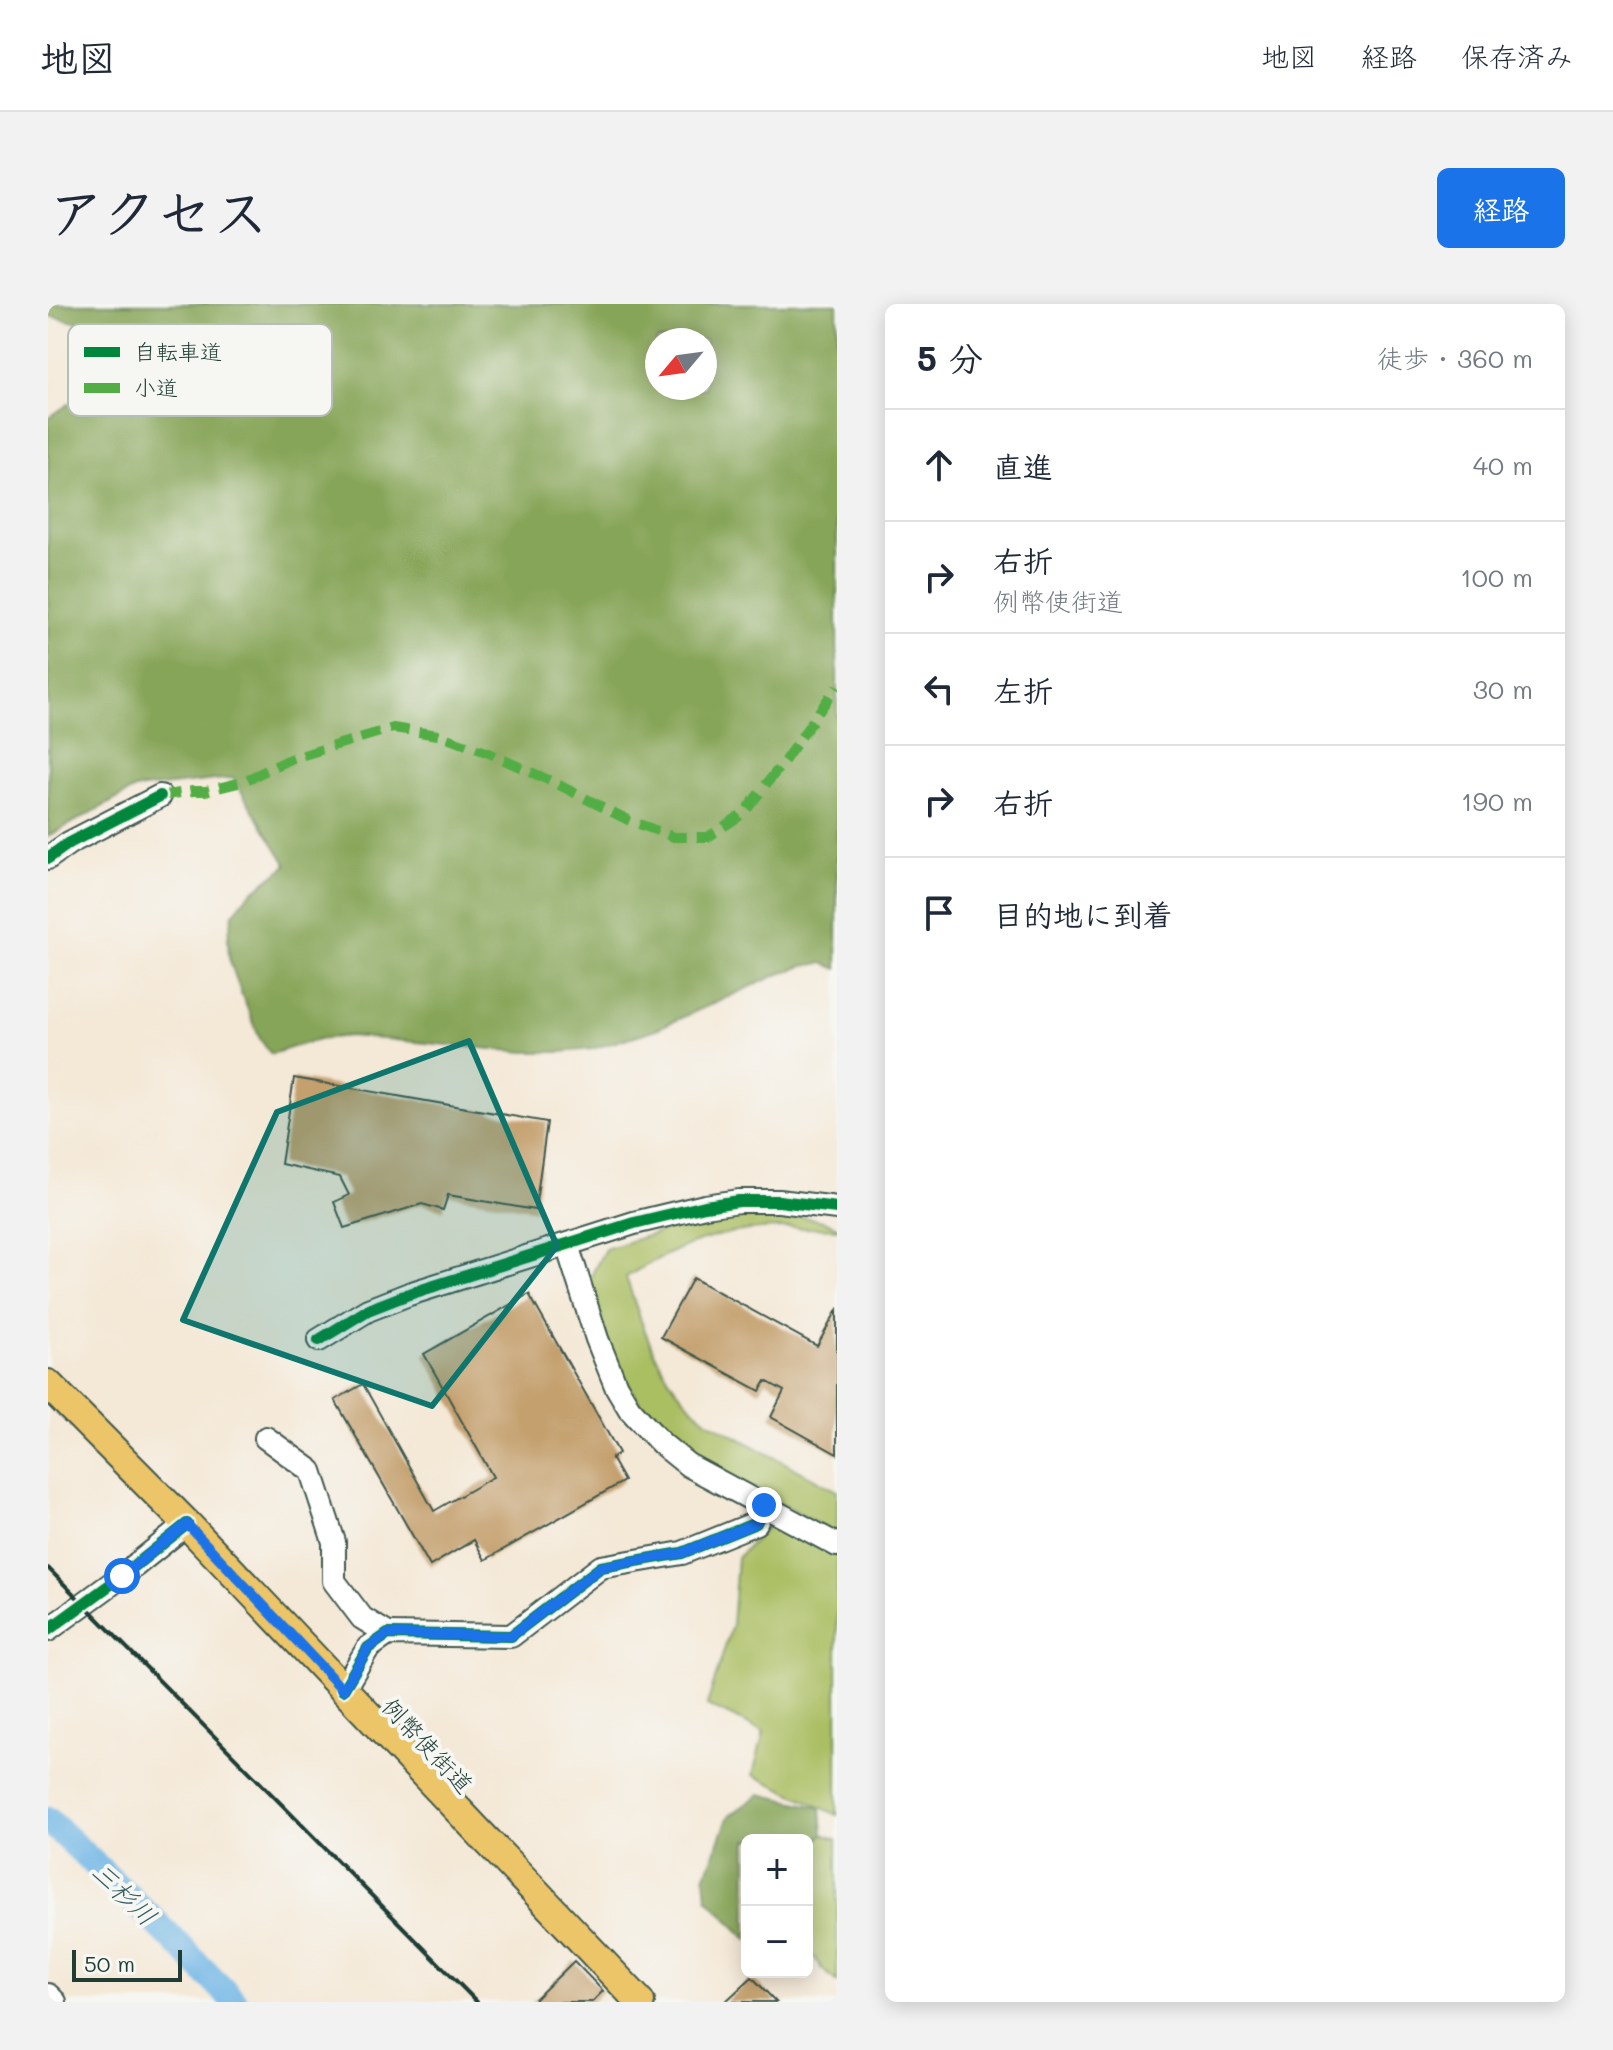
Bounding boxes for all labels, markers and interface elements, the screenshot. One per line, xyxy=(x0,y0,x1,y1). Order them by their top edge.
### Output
text: 地図 xyxy=(40,32,116,82)
text: 地図 xyxy=(1261,38,1317,74)
text: 経路 xyxy=(1361,38,1417,74)
text: 保存済み xyxy=(1461,38,1573,74)
button: 経路 xyxy=(1437,168,1565,248)
text: アクセス xyxy=(48,174,269,247)
legend xyxy=(68,324,332,416)
north arrow xyxy=(645,328,717,400)
text: 5 分 xyxy=(917,335,983,380)
text: 自転車道 xyxy=(134,337,222,366)
text: 徒歩 · 360 m xyxy=(1377,341,1533,375)
text: 小道 xyxy=(134,373,178,402)
icon: ahead xyxy=(917,443,961,487)
text: 直進 xyxy=(993,446,1053,486)
text: 40 m xyxy=(1473,448,1533,482)
text: 右折 xyxy=(993,540,1053,580)
icon: right xyxy=(917,555,961,599)
text: 100 m xyxy=(1460,560,1533,594)
text: 例幣使街道 xyxy=(993,584,1123,618)
icon: left xyxy=(917,667,961,711)
text: 左折 xyxy=(993,670,1053,710)
text: 30 m xyxy=(1473,672,1533,706)
icon: right xyxy=(917,779,961,823)
text: 右折 xyxy=(993,782,1053,822)
text: 190 m xyxy=(1461,784,1533,818)
icon: arrive xyxy=(917,891,961,935)
text: 目的地に到着 xyxy=(993,894,1173,934)
route end xyxy=(746,1487,782,1523)
route start xyxy=(104,1558,140,1594)
street label: 例幣使街道 xyxy=(376,1691,480,1799)
map controls xyxy=(741,1834,813,1978)
button: + xyxy=(741,1834,813,1906)
water label: 三杉川 xyxy=(85,1854,165,1933)
button: − xyxy=(741,1906,813,1978)
scale bar xyxy=(72,1946,182,1982)
text: 50 m xyxy=(84,1949,135,1978)

